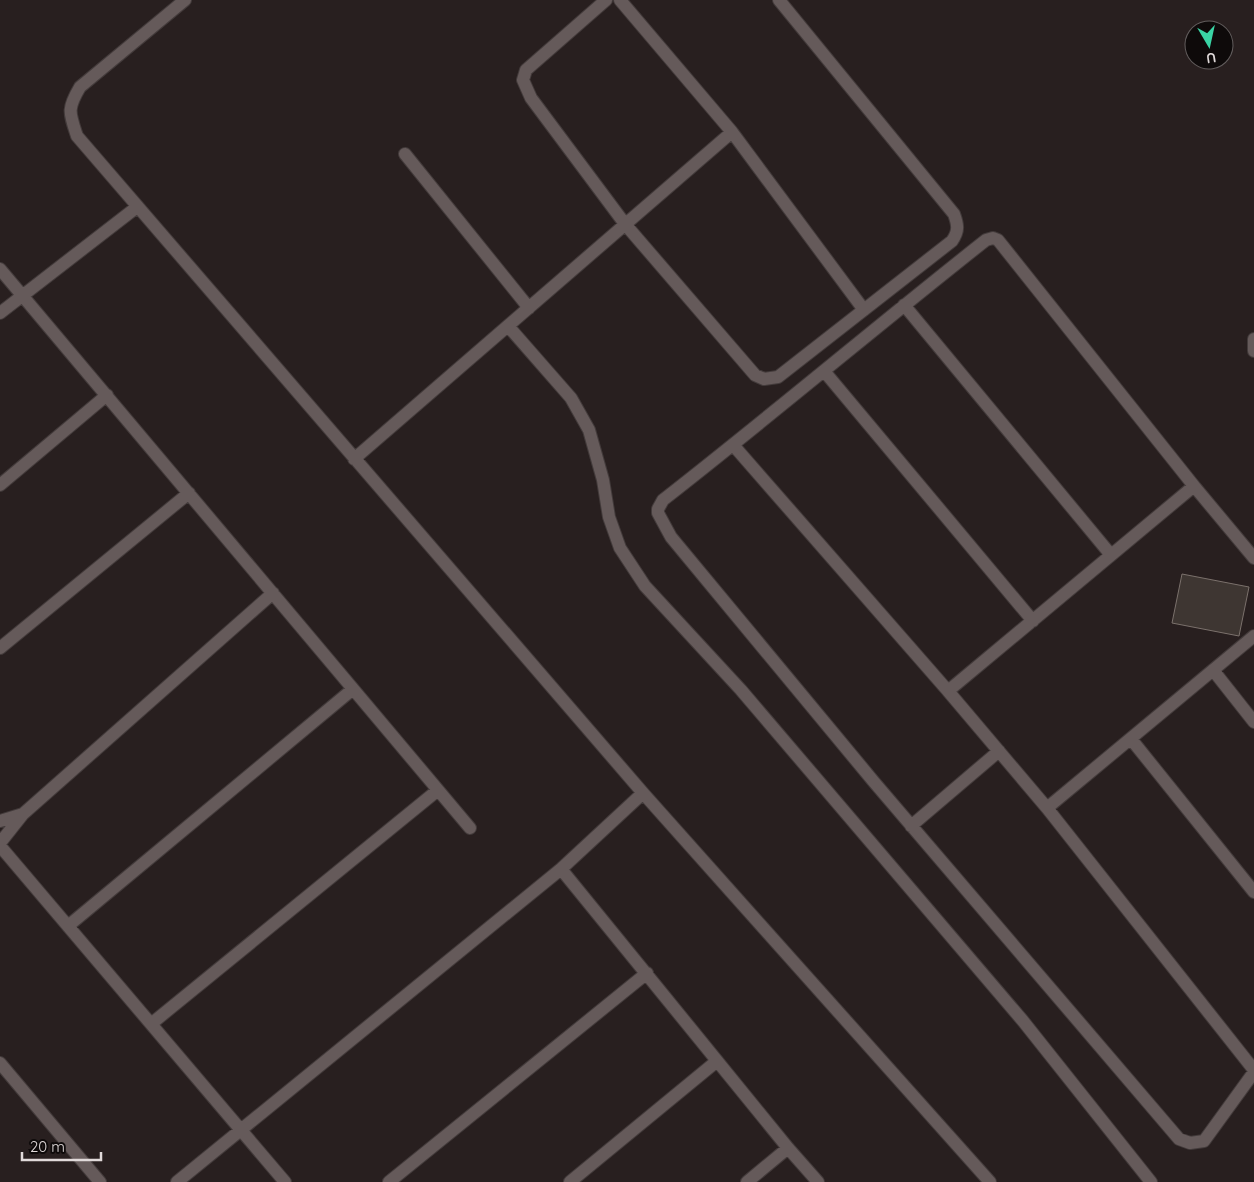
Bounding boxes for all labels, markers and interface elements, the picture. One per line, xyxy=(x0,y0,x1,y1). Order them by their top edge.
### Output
north arrow xyxy=(1184,20,1234,70)
text: U xyxy=(1205,48,1217,68)
scale bar xyxy=(22,1130,101,1162)
text: 20 m xyxy=(30,1137,65,1156)

